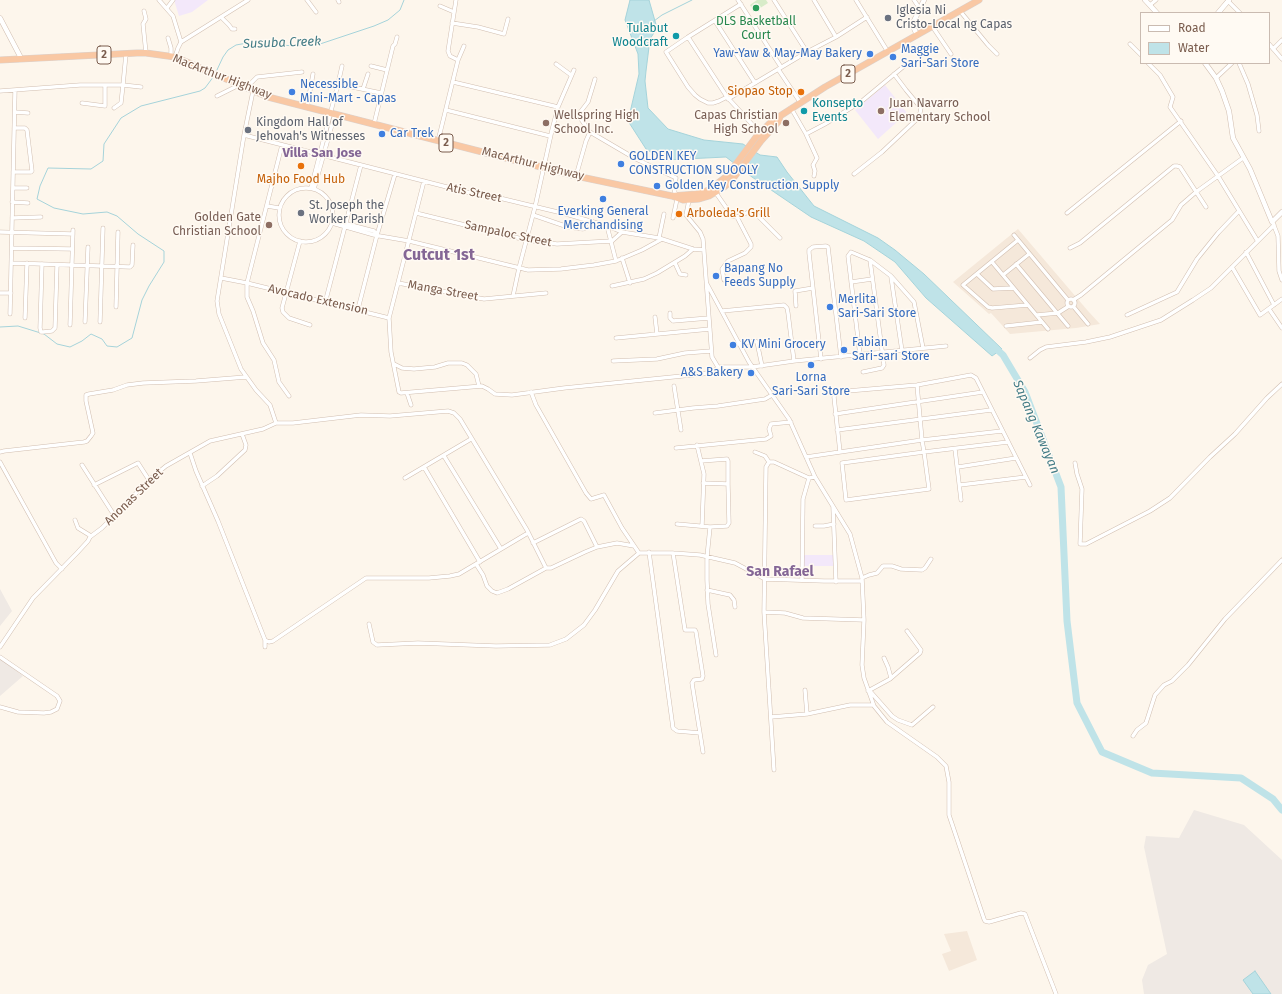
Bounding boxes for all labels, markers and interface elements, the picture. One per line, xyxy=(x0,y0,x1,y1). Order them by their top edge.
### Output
marker: DLS Basketball Court xyxy=(751,3,761,13)
place label: Iglesia Ni Cristo-Local ng Capas xyxy=(896,4,1012,32)
legend xyxy=(1140,12,1270,64)
marker: Iglesia Ni Cristo-Local ng Capas xyxy=(883,13,893,23)
place label: DLS Basketball Court xyxy=(716,15,796,43)
text: Road xyxy=(1178,21,1206,35)
place label: Tulabut Woodcraft xyxy=(612,22,668,50)
marker: Tulabut Woodcraft xyxy=(671,31,681,41)
water label: Susuba Creek xyxy=(243,34,321,52)
text: Water xyxy=(1178,41,1209,55)
place label: Maggie Sari-Sari Store xyxy=(901,43,979,71)
road number: 2 xyxy=(97,46,111,64)
place label: Yaw-Yaw & May-May Bakery xyxy=(713,47,862,61)
marker: Yaw-Yaw & May-May Bakery xyxy=(865,49,875,59)
street label: MacArthur Highway xyxy=(171,52,273,102)
marker: Maggie Sari-Sari Store xyxy=(888,52,898,62)
road number: 2 xyxy=(841,65,855,83)
place label: Necessible Mini-Mart - Capas xyxy=(300,78,396,106)
place label: Siopao Stop xyxy=(728,85,793,99)
marker: Necessible Mini-Mart - Capas xyxy=(287,87,297,97)
marker: Siopao Stop xyxy=(796,87,806,97)
place label: Konsepto Events xyxy=(812,97,863,125)
place label: Juan Navarro Elementary School xyxy=(889,97,991,125)
marker: Konsepto Events xyxy=(799,106,809,116)
marker: Juan Navarro Elementary School xyxy=(876,106,886,116)
place label: Wellspring High School Inc. xyxy=(554,109,639,137)
place label: Capas Christian High School xyxy=(694,109,778,137)
place label: Kingdom Hall of Jehovah's Witnesses xyxy=(256,116,365,144)
marker: Wellspring High School Inc. xyxy=(541,118,551,128)
marker: Capas Christian High School xyxy=(781,118,791,128)
marker: Kingdom Hall of Jehovah's Witnesses xyxy=(243,125,253,135)
place label: Car Trek xyxy=(390,127,434,141)
marker: Car Trek xyxy=(377,129,387,139)
road number: 2 xyxy=(439,134,453,152)
street label: MacArthur Highway xyxy=(480,144,586,184)
district label: Villa San Jose xyxy=(282,145,362,161)
place label: GOLDEN KEY CONSTRUCTION SUOOLY xyxy=(629,150,758,178)
marker: GOLDEN KEY CONSTRUCTION SUOOLY xyxy=(616,159,626,169)
marker: Majho Food Hub xyxy=(296,161,306,171)
place label: Majho Food Hub xyxy=(257,173,345,187)
place label: Golden Key Construction Supply xyxy=(665,179,839,193)
street label: Atis Street xyxy=(445,180,503,206)
marker: Golden Key Construction Supply xyxy=(652,181,662,191)
marker: Everking General Merchandising xyxy=(598,194,608,204)
place label: St. Joseph the Worker Parish xyxy=(309,199,384,227)
place label: Everking General Merchandising xyxy=(557,205,649,233)
place label: Arboleda's Grill xyxy=(687,207,770,221)
marker: St. Joseph the Worker Parish xyxy=(296,208,306,218)
marker: Arboleda's Grill xyxy=(674,209,684,219)
place label: Golden Gate Christian School xyxy=(172,211,261,239)
street label: Sampaloc Street xyxy=(463,218,553,250)
marker: Golden Gate Christian School xyxy=(264,220,274,230)
district label: Cutcut 1st xyxy=(403,246,475,266)
place label: Bapang No Feeds Supply xyxy=(724,262,796,290)
marker: Bapang No Feeds Supply xyxy=(711,271,721,281)
street label: Manga Street xyxy=(407,278,479,304)
street label: Avocado Extension xyxy=(267,281,369,319)
place label: Merlita Sari-Sari Store xyxy=(838,293,916,321)
marker: Merlita Sari-Sari Store xyxy=(825,302,835,312)
place label: Fabian Sari-sari Store xyxy=(852,336,930,364)
place label: KV Mini Grocery xyxy=(741,338,826,352)
marker: KV Mini Grocery xyxy=(728,340,738,350)
marker: Fabian Sari-sari Store xyxy=(839,345,849,355)
marker: Lorna Sari-Sari Store xyxy=(806,360,816,370)
place label: A&S Bakery xyxy=(681,366,743,380)
marker: A&S Bakery xyxy=(746,368,756,378)
place label: Lorna Sari-Sari Store xyxy=(772,371,850,399)
water label: Sapang Kawayan xyxy=(1009,378,1063,476)
street label: Anonas Street xyxy=(102,466,166,528)
district label: San Rafael xyxy=(746,564,814,580)

